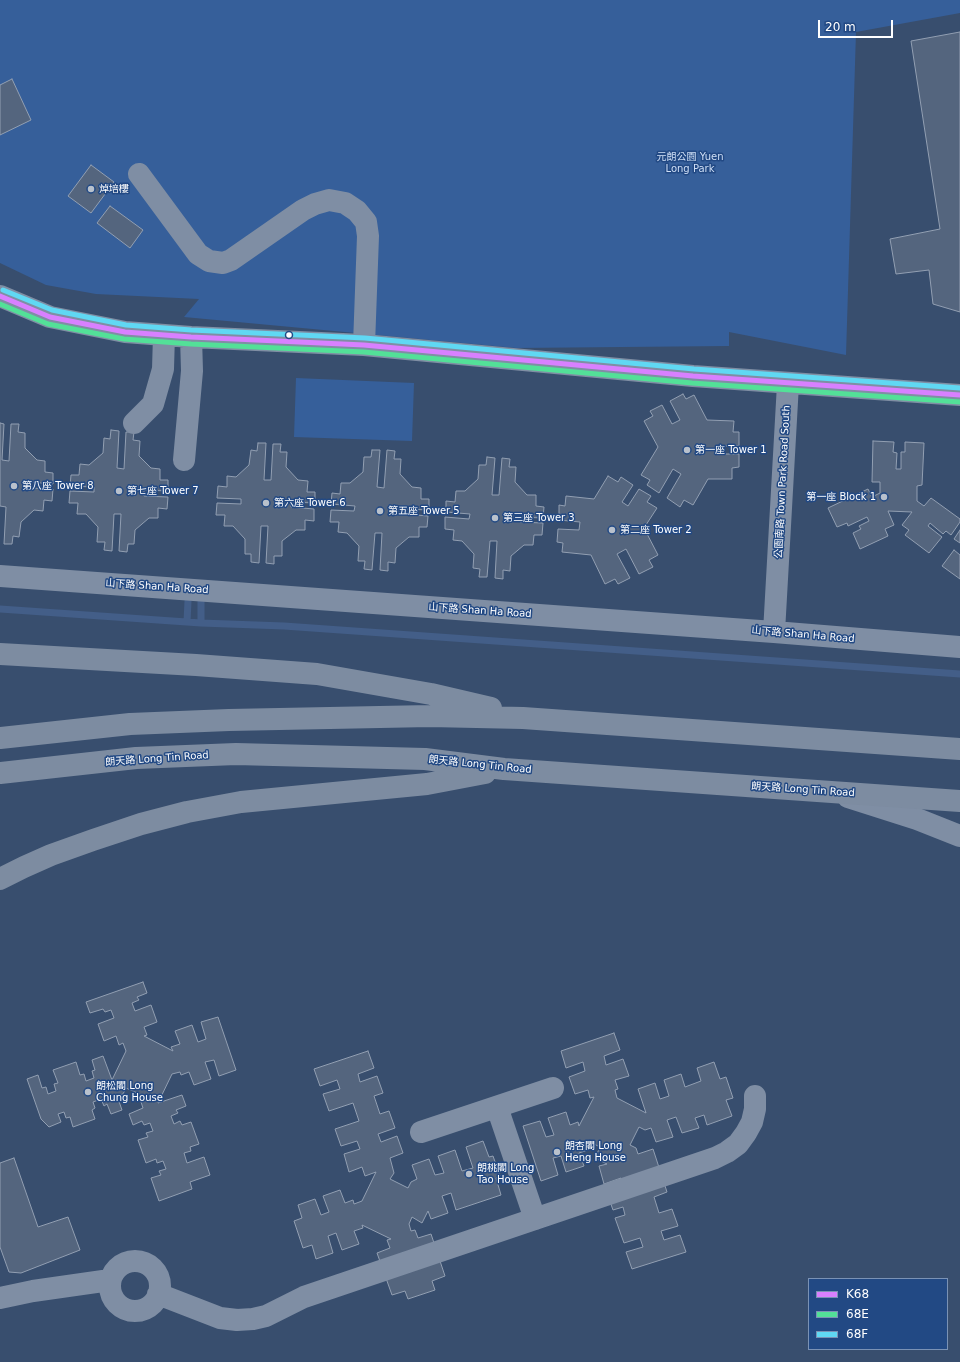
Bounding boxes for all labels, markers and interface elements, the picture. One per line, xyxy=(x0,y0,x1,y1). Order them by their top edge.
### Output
scale bar xyxy=(820,12,895,38)
text: 20 m xyxy=(825,20,856,34)
park label: 元朗公園 Yuen Long Park xyxy=(657,151,723,174)
place label: 焯培樓 xyxy=(99,183,129,195)
marker: 焯培樓 xyxy=(86,184,96,194)
unlabelled marker xyxy=(284,330,294,340)
street label: 公園南路 Town Park Road South xyxy=(773,405,793,559)
place label: 第一座 Tower 1 xyxy=(695,444,767,456)
marker: 第一座 Tower 1 xyxy=(682,445,692,455)
place label: 第八座 Tower 8 xyxy=(22,480,94,492)
marker: 第八座 Tower 8 xyxy=(9,481,19,491)
place label: 第七座 Tower 7 xyxy=(127,485,199,497)
marker: 第七座 Tower 7 xyxy=(114,486,124,496)
place label: 第一座 Block 1 xyxy=(806,491,876,503)
marker: 第一座 Block 1 xyxy=(879,492,889,502)
place label: 第六座 Tower 6 xyxy=(274,497,346,509)
marker: 第六座 Tower 6 xyxy=(261,498,271,508)
place label: 第五座 Tower 5 xyxy=(388,505,460,517)
marker: 第五座 Tower 5 xyxy=(375,506,385,516)
place label: 第三座 Tower 3 xyxy=(503,512,575,524)
marker: 第三座 Tower 3 xyxy=(490,513,500,523)
place label: 第二座 Tower 2 xyxy=(620,524,692,536)
marker: 第二座 Tower 2 xyxy=(607,525,617,535)
street label: 山下路 Shan Ha Road xyxy=(105,577,209,597)
street label: 山下路 Shan Ha Road xyxy=(428,601,532,621)
street label: 山下路 Shan Ha Road xyxy=(751,625,855,645)
street label: 朗天路 Long Tin Road xyxy=(105,749,209,769)
street label: 朗天路 Long Tin Road xyxy=(428,754,532,776)
street label: 朗天路 Long Tin Road xyxy=(751,780,855,800)
place label: 朗松閣 Long Chung House xyxy=(96,1080,163,1104)
marker: 朗松閣 Long Chung House xyxy=(83,1087,93,1097)
place label: 朗杏閣 Long Heng House xyxy=(565,1140,626,1164)
marker: 朗杏閣 Long Heng House xyxy=(552,1147,562,1157)
place label: 朗桃閣 Long Tao House xyxy=(477,1162,534,1186)
marker: 朗桃閣 Long Tao House xyxy=(464,1169,474,1179)
legend xyxy=(808,1278,948,1350)
text: K68 xyxy=(846,1287,869,1301)
text: 68E xyxy=(846,1307,869,1321)
text: 68F xyxy=(846,1327,868,1341)

